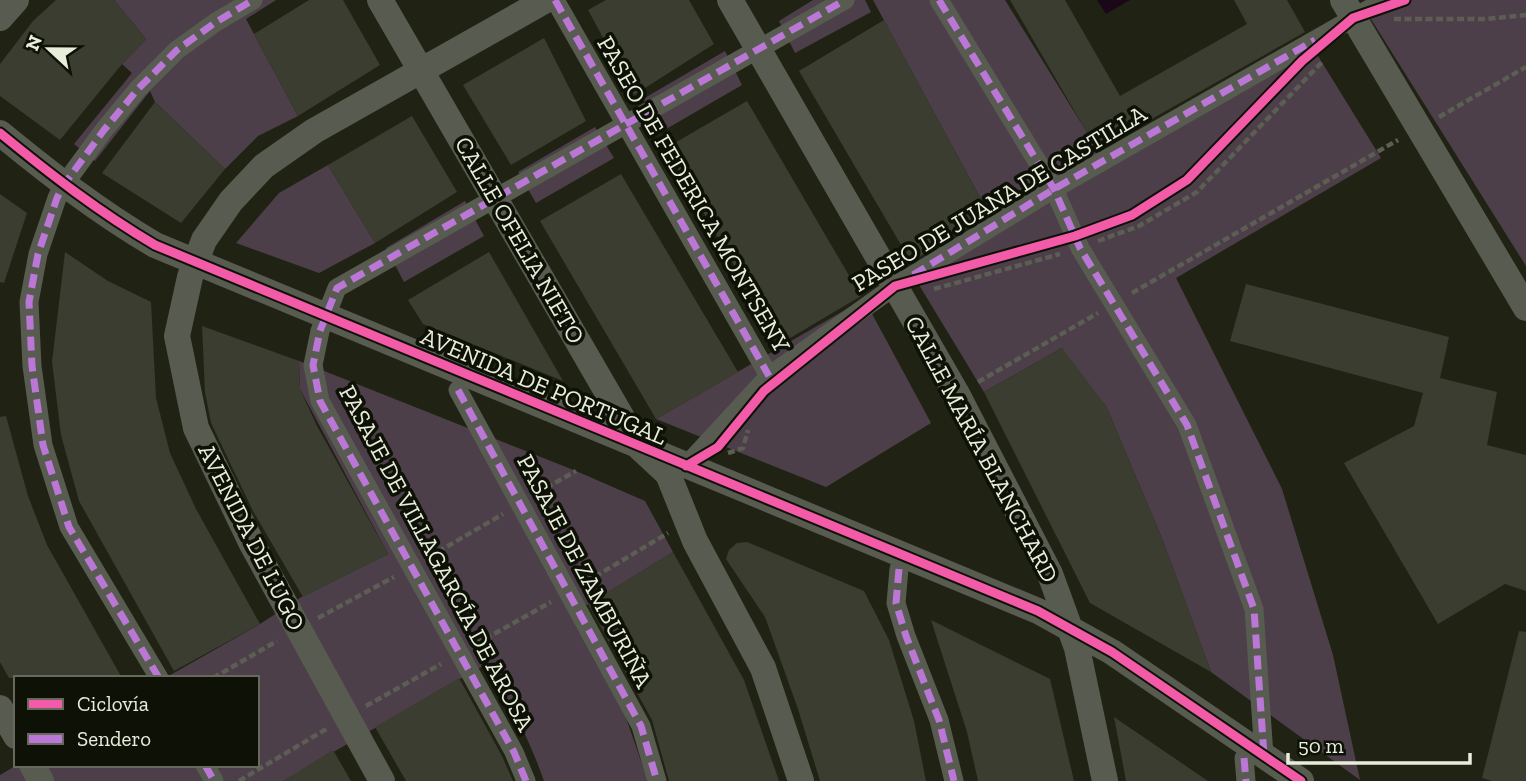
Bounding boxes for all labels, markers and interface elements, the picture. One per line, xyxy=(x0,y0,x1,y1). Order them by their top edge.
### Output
north arrow xyxy=(14,14,84,84)
street label: PASEO DE FEDERICA MONTSENY xyxy=(591,31,797,358)
text: N xyxy=(20,32,47,54)
street label: PASEO DE JUANA DE CASTILLA xyxy=(847,98,1152,298)
street label: CALLE OFELIA NIETO xyxy=(449,131,591,349)
street label: CALLE MARÍA BLANCHARD xyxy=(899,311,1065,587)
street label: AVENIDA DE PORTUGAL xyxy=(417,321,671,451)
street label: PASAJE DE VILLAGARCÍA DE AROSA xyxy=(333,380,541,736)
street label: AVENIDA DE LUGO xyxy=(192,439,312,635)
street label: PASAJE DE ZAMBURIÑA xyxy=(511,449,659,693)
legend xyxy=(14,676,259,767)
text: Ciclovía xyxy=(77,691,149,716)
scale bar xyxy=(1288,722,1470,766)
text: Sendero xyxy=(77,726,151,751)
text: 50 m xyxy=(1298,733,1344,758)

